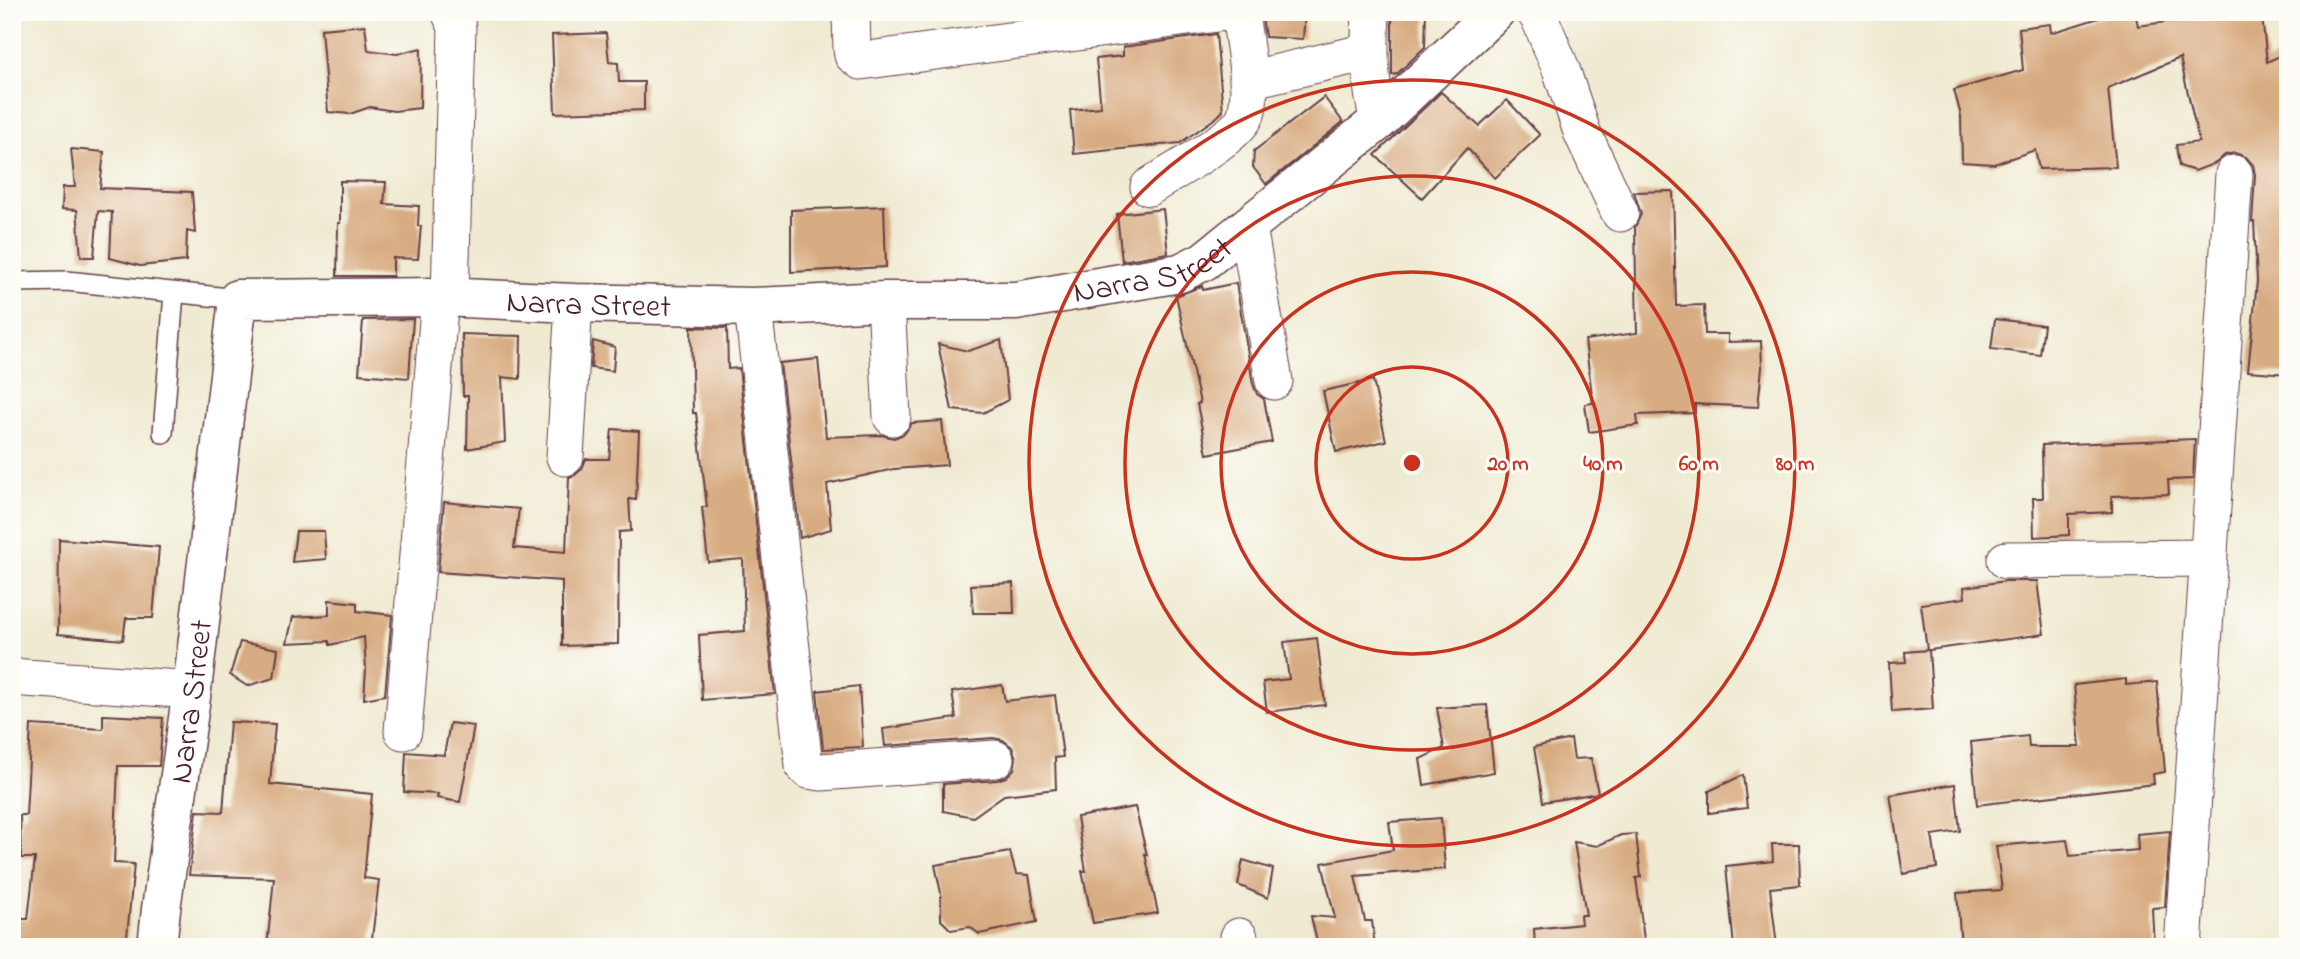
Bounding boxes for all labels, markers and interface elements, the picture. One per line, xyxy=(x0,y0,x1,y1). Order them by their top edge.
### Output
street label: Narra Street xyxy=(1070,227,1244,318)
street label: Narra Street xyxy=(505,280,672,332)
text: 20 m xyxy=(1486,450,1529,480)
text: 40 m xyxy=(1583,450,1623,480)
text: 60 m xyxy=(1679,450,1719,480)
text: 80 m xyxy=(1775,450,1814,480)
centre of rings xyxy=(1400,451,1424,475)
street label: Narra Street xyxy=(159,617,227,787)

